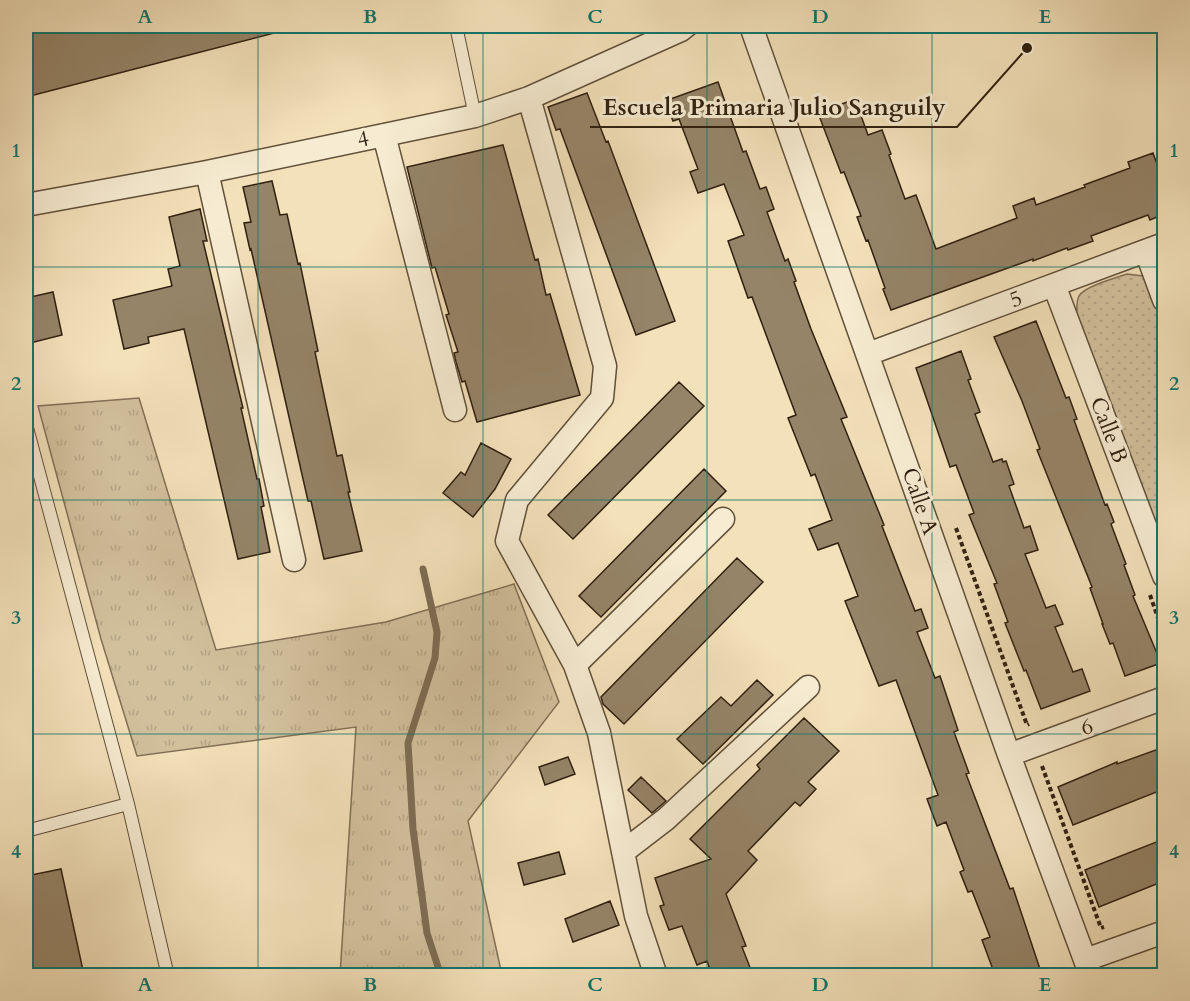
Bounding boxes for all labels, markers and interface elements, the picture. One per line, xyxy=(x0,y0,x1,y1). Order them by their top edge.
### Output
text: A xyxy=(137,3,153,30)
text: B xyxy=(363,3,377,30)
text: C xyxy=(587,3,603,30)
text: D xyxy=(811,3,829,30)
text: E xyxy=(1039,3,1051,30)
callout: Escuela Primaria Julio Sanguily xyxy=(590,85,957,127)
text: Escuela Primaria Julio Sanguily xyxy=(602,91,946,124)
street label: 4 xyxy=(354,123,372,155)
text: 1 xyxy=(11,137,21,164)
text: 1 xyxy=(1169,137,1179,164)
street label: 5 xyxy=(1006,283,1026,315)
text: 2 xyxy=(11,370,21,397)
text: 2 xyxy=(1169,370,1179,397)
street label: Calle B xyxy=(1083,393,1135,467)
street label: Calle A xyxy=(895,463,946,539)
text: 3 xyxy=(11,604,21,631)
text: 3 xyxy=(1169,604,1179,631)
street label: 6 xyxy=(1077,711,1097,743)
text: 4 xyxy=(11,838,21,865)
text: 4 xyxy=(1169,838,1179,865)
text: A xyxy=(137,971,153,998)
text: B xyxy=(363,971,377,998)
text: C xyxy=(587,971,603,998)
text: D xyxy=(811,971,829,998)
text: E xyxy=(1039,971,1051,998)

